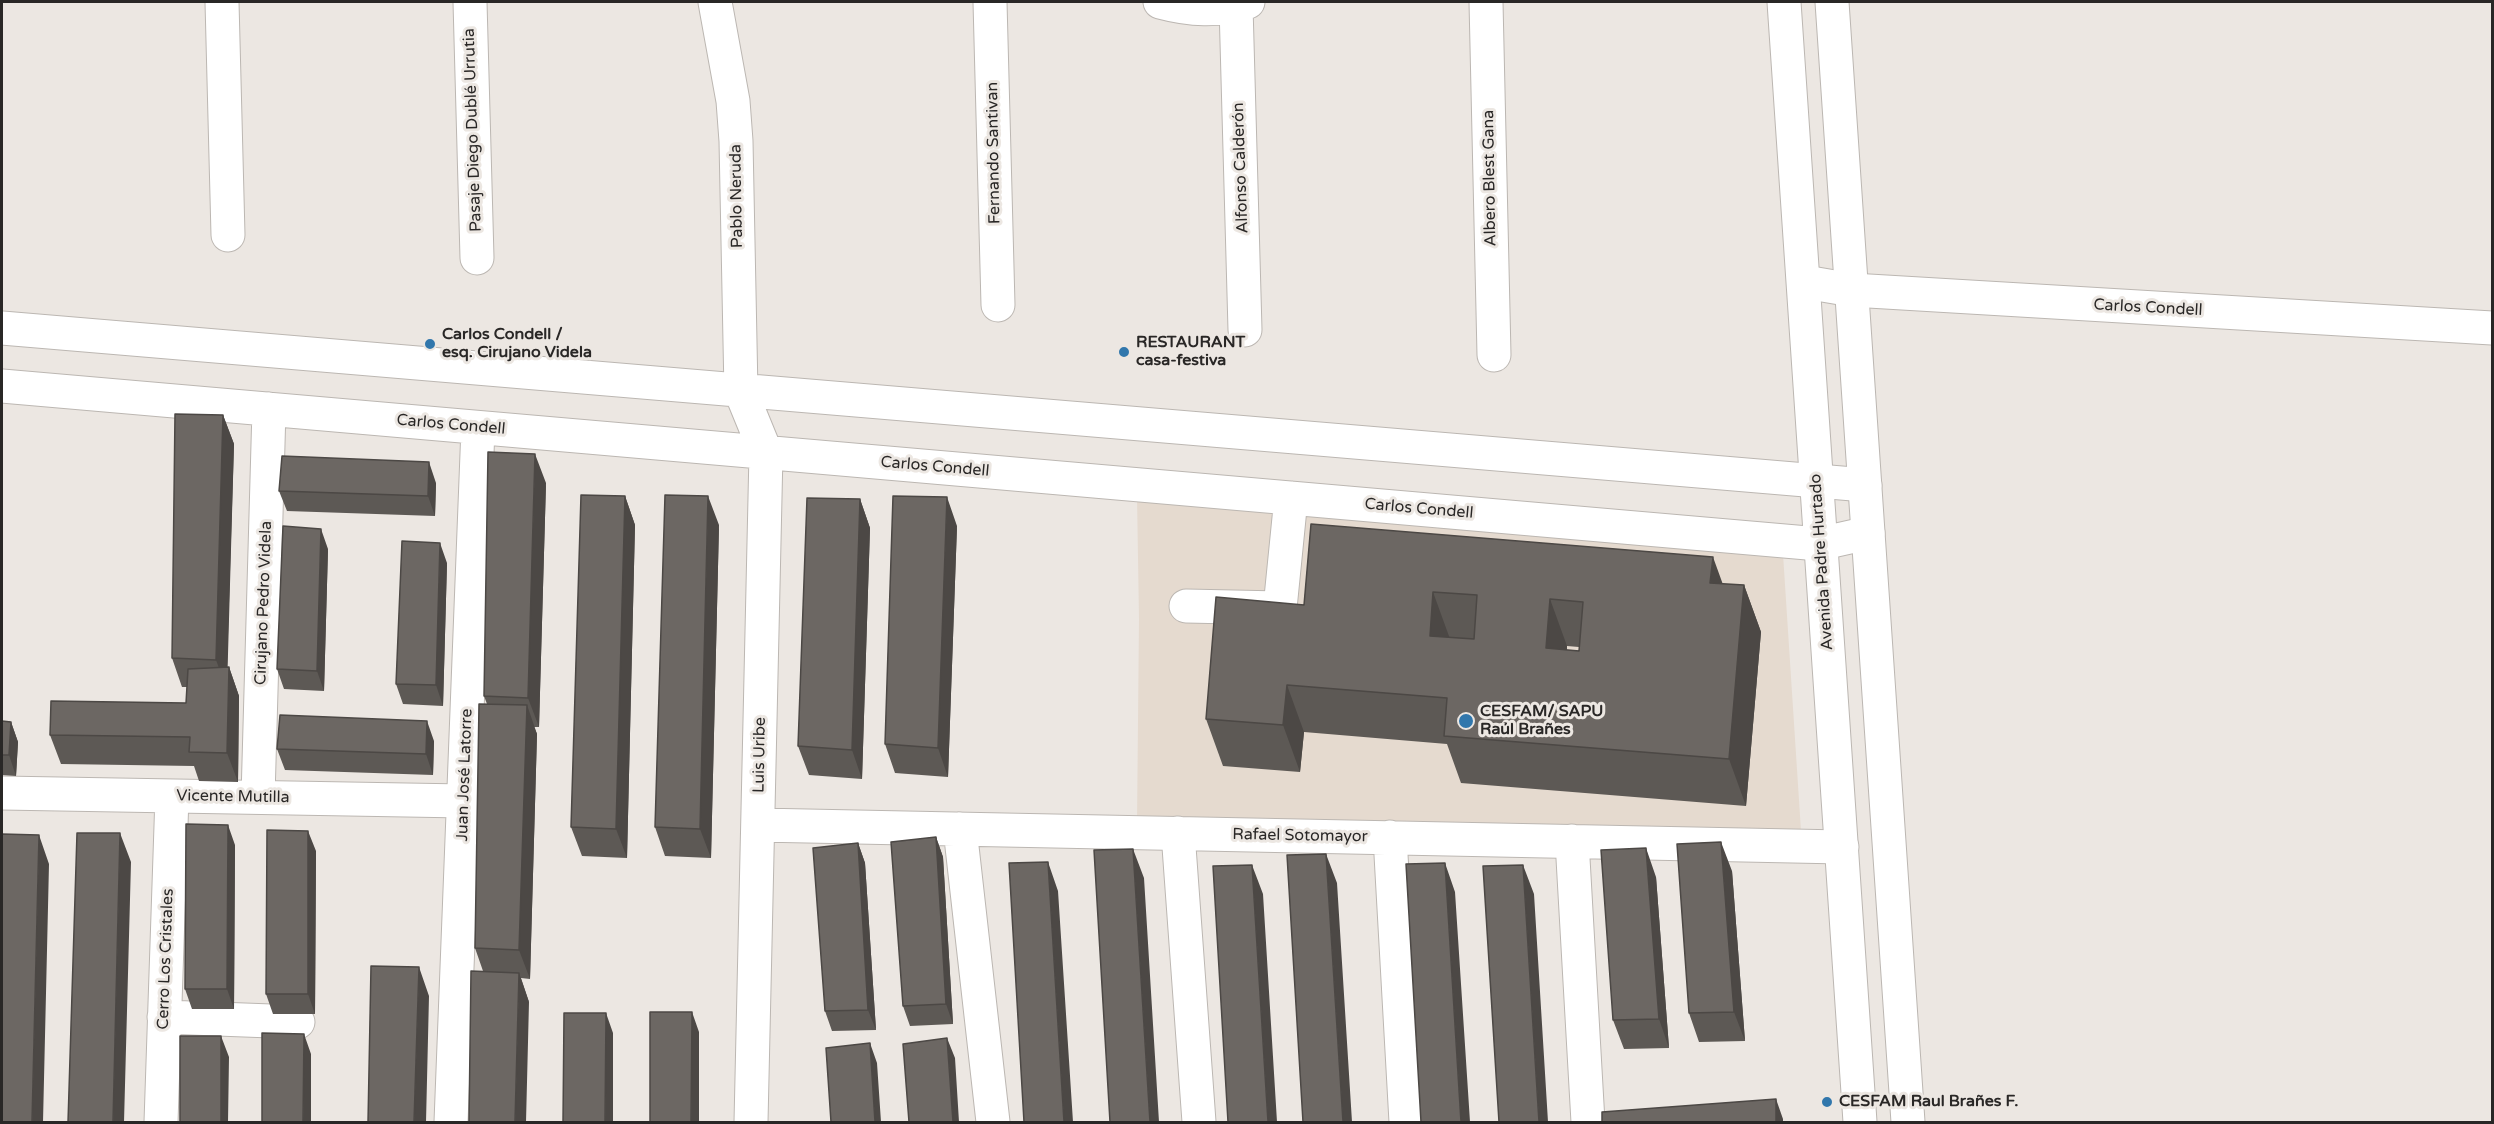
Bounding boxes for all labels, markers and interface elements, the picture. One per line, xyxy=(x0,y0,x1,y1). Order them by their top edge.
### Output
street label: Pasaje Diego Dublé Urrutia xyxy=(460,28,486,232)
street label: Fernando Santivan xyxy=(983,82,1005,224)
street label: Alfonso Calderón xyxy=(1229,102,1253,234)
street label: Albero Blest Gana xyxy=(1479,110,1501,246)
street label: Pablo Neruda xyxy=(726,144,748,248)
street label: Carlos Condell xyxy=(2093,296,2203,320)
place label: Carlos Condell / esq. Cirujano Videla xyxy=(442,325,592,363)
place label: RESTAURANT casa-festiva xyxy=(1136,333,1245,371)
marker: Carlos Condell / esq. Cirujano Videla xyxy=(423,337,437,351)
marker: RESTAURANT casa-festiva xyxy=(1117,345,1131,359)
street label: Carlos Condell xyxy=(396,411,506,439)
street label: Carlos Condell xyxy=(880,453,990,481)
street label: Avenida Padre Hurtado xyxy=(1806,473,1838,651)
street label: Carlos Condell xyxy=(1364,495,1474,523)
street label: Cirujano Pedro Videla xyxy=(252,521,276,685)
place label: CESFAM/ SAPU Raúl Brañes xyxy=(1480,702,1603,740)
street label: Juan José Latorre xyxy=(453,708,477,842)
marker: CESFAM/ SAPU Raúl Brañes xyxy=(1457,712,1475,730)
street label: Luis Uribe xyxy=(750,717,770,793)
street label: Vicente Mutilla xyxy=(176,786,290,808)
street label: Rafael Sotomayor xyxy=(1232,825,1368,847)
street label: Cerro Los Cristales xyxy=(154,888,178,1030)
place label: CESFAM Raul Brañes F. xyxy=(1839,1092,2018,1112)
marker: CESFAM Raul Brañes F. xyxy=(1820,1095,1834,1109)

